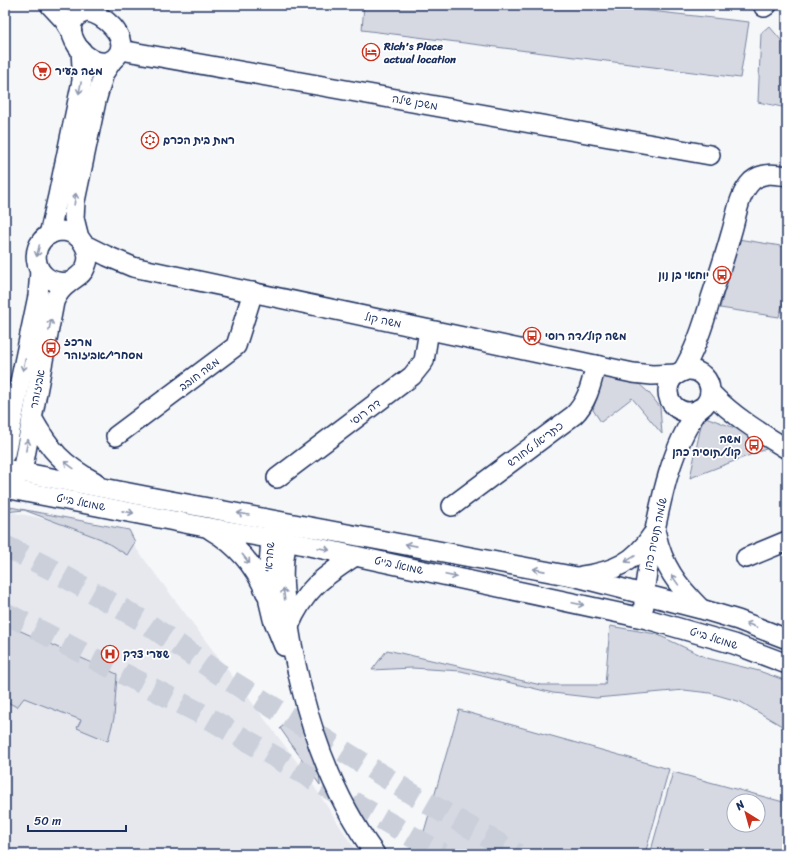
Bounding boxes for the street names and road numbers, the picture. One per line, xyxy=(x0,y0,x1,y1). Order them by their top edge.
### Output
street label: משכן שילה xyxy=(390,89,439,116)
street label: משה קול xyxy=(363,307,403,334)
street label: משה חובב xyxy=(175,353,224,396)
street label: אביזוהר xyxy=(24,368,51,410)
street label: דה רוסי xyxy=(345,394,385,431)
street label: כתריאל טחורש xyxy=(503,417,568,472)
street label: שמואל בייט xyxy=(55,488,107,517)
street label: שלמה תוסיה כהן xyxy=(638,495,673,573)
street label: שחראי xyxy=(259,540,280,573)
street label: שמואל בייט xyxy=(372,551,426,580)
street label: שמואל בייט xyxy=(687,622,741,655)

